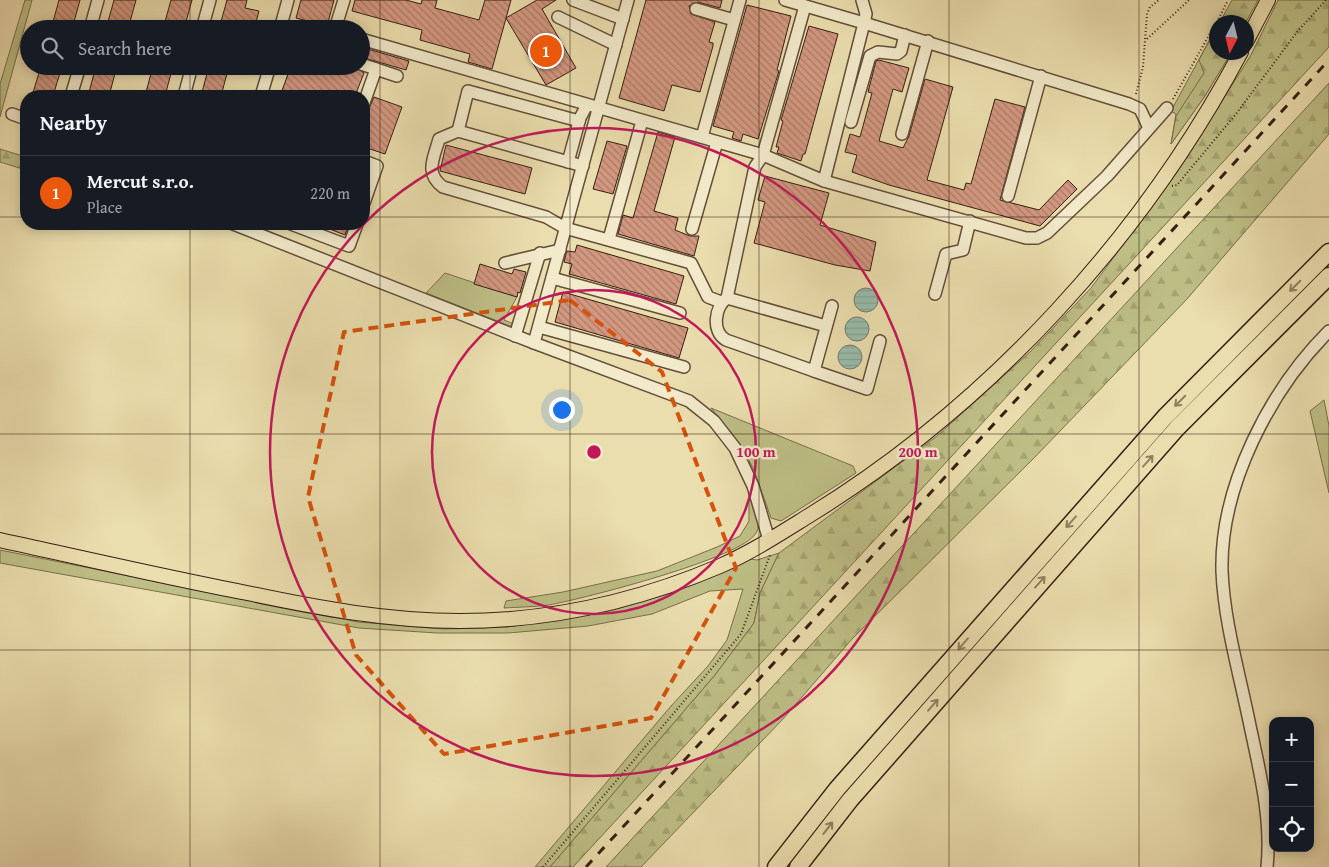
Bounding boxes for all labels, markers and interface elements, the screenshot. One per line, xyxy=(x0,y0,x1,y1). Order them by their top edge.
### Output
north arrow xyxy=(1209,15,1254,60)
search box xyxy=(20,20,370,75)
pin: 1 xyxy=(530,32,562,70)
icon: search xyxy=(38,34,66,62)
text: Search here xyxy=(78,34,172,62)
text: Nearby xyxy=(40,107,107,138)
text: Mercut s.r.o. xyxy=(87,167,194,195)
text: 1 xyxy=(52,181,60,205)
text: 220 m xyxy=(310,181,350,205)
text: Place xyxy=(87,195,122,219)
one-way arrow xyxy=(1288,280,1301,292)
one-way arrow xyxy=(1174,395,1186,407)
your location xyxy=(549,397,575,423)
text: 100 m xyxy=(736,441,776,462)
text: 200 m xyxy=(898,441,938,462)
centre of rings xyxy=(585,443,603,461)
one-way arrow xyxy=(1142,454,1154,467)
one-way arrow xyxy=(1065,515,1077,528)
one-way arrow xyxy=(1034,576,1045,589)
one-way arrow xyxy=(957,637,969,650)
one-way arrow xyxy=(927,698,938,711)
map controls xyxy=(1269,717,1314,852)
button: + xyxy=(1269,717,1314,762)
button: − xyxy=(1269,762,1314,807)
button: locate xyxy=(1269,807,1314,852)
one-way arrow xyxy=(822,822,833,835)

